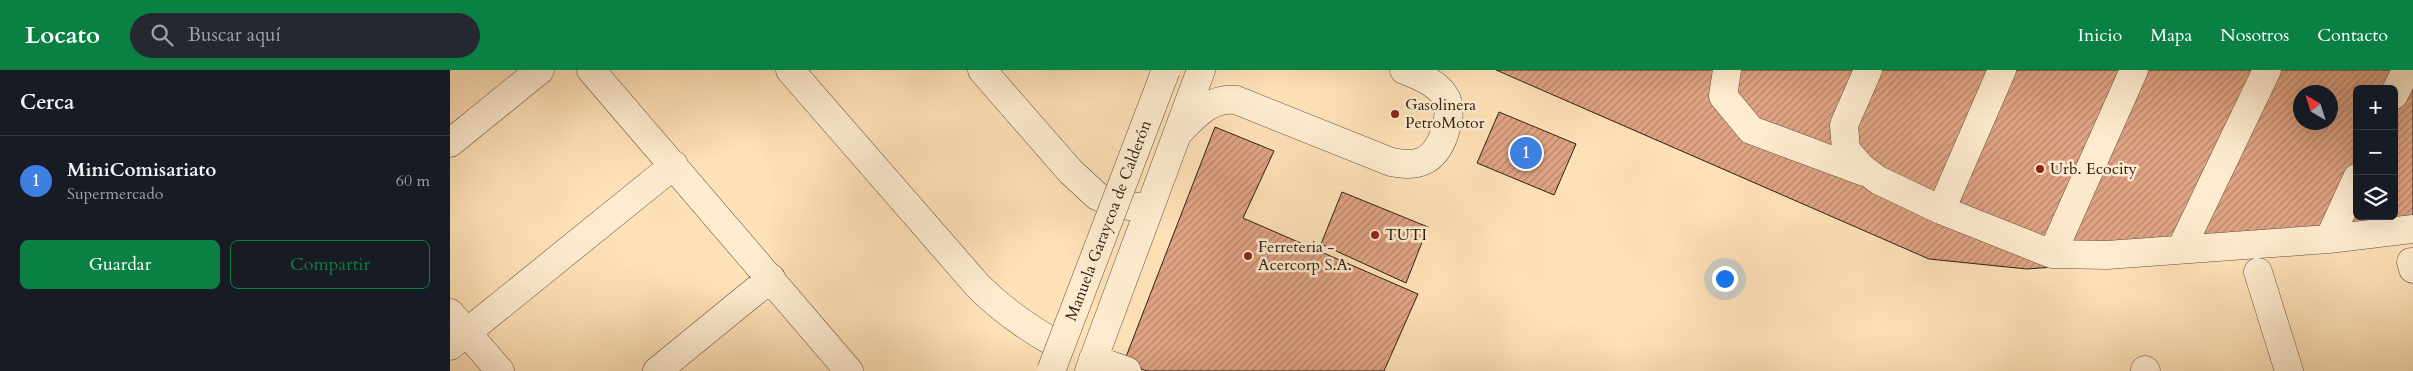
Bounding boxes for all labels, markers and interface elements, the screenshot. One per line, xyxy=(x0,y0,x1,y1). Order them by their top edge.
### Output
search box xyxy=(130,13,480,58)
text: Locato xyxy=(25,19,100,52)
icon: search xyxy=(148,21,176,49)
text: Buscar aquí xyxy=(188,22,281,48)
text: Inicio xyxy=(2078,23,2122,48)
text: Mapa xyxy=(2150,23,2192,48)
text: Nosotros xyxy=(2220,23,2289,48)
text: Contacto xyxy=(2317,23,2388,48)
north arrow xyxy=(2293,85,2338,130)
map controls xyxy=(2353,85,2398,220)
button: + xyxy=(2353,85,2398,130)
text: Cerca xyxy=(20,88,74,117)
place label: Gasolinera PetroMotor xyxy=(1405,94,1485,134)
marker: Gasolinera PetroMotor xyxy=(1389,108,1401,120)
street label: Manuela Garaycoa de Calderón xyxy=(1060,117,1157,324)
button: − xyxy=(2353,130,2398,175)
pin: 1 xyxy=(1510,134,1542,172)
text: MiniComisariato xyxy=(67,157,216,183)
place label: Urb. Ecocity xyxy=(2050,158,2138,180)
marker: Urb. Ecocity xyxy=(2034,163,2046,175)
text: 1 xyxy=(32,170,40,192)
text: 60 m xyxy=(396,170,430,192)
button: layers xyxy=(2353,175,2398,220)
text: Supermercado xyxy=(67,183,163,205)
place label: TUTI xyxy=(1385,224,1427,246)
marker: TUTI xyxy=(1369,229,1381,241)
place label: Ferreteria - Acercorp S.A. xyxy=(1258,236,1352,276)
button: Guardar xyxy=(20,240,220,289)
button: Compartir xyxy=(230,240,430,289)
marker: Ferreteria - Acercorp S.A. xyxy=(1242,250,1254,262)
your location xyxy=(1712,266,1738,292)

